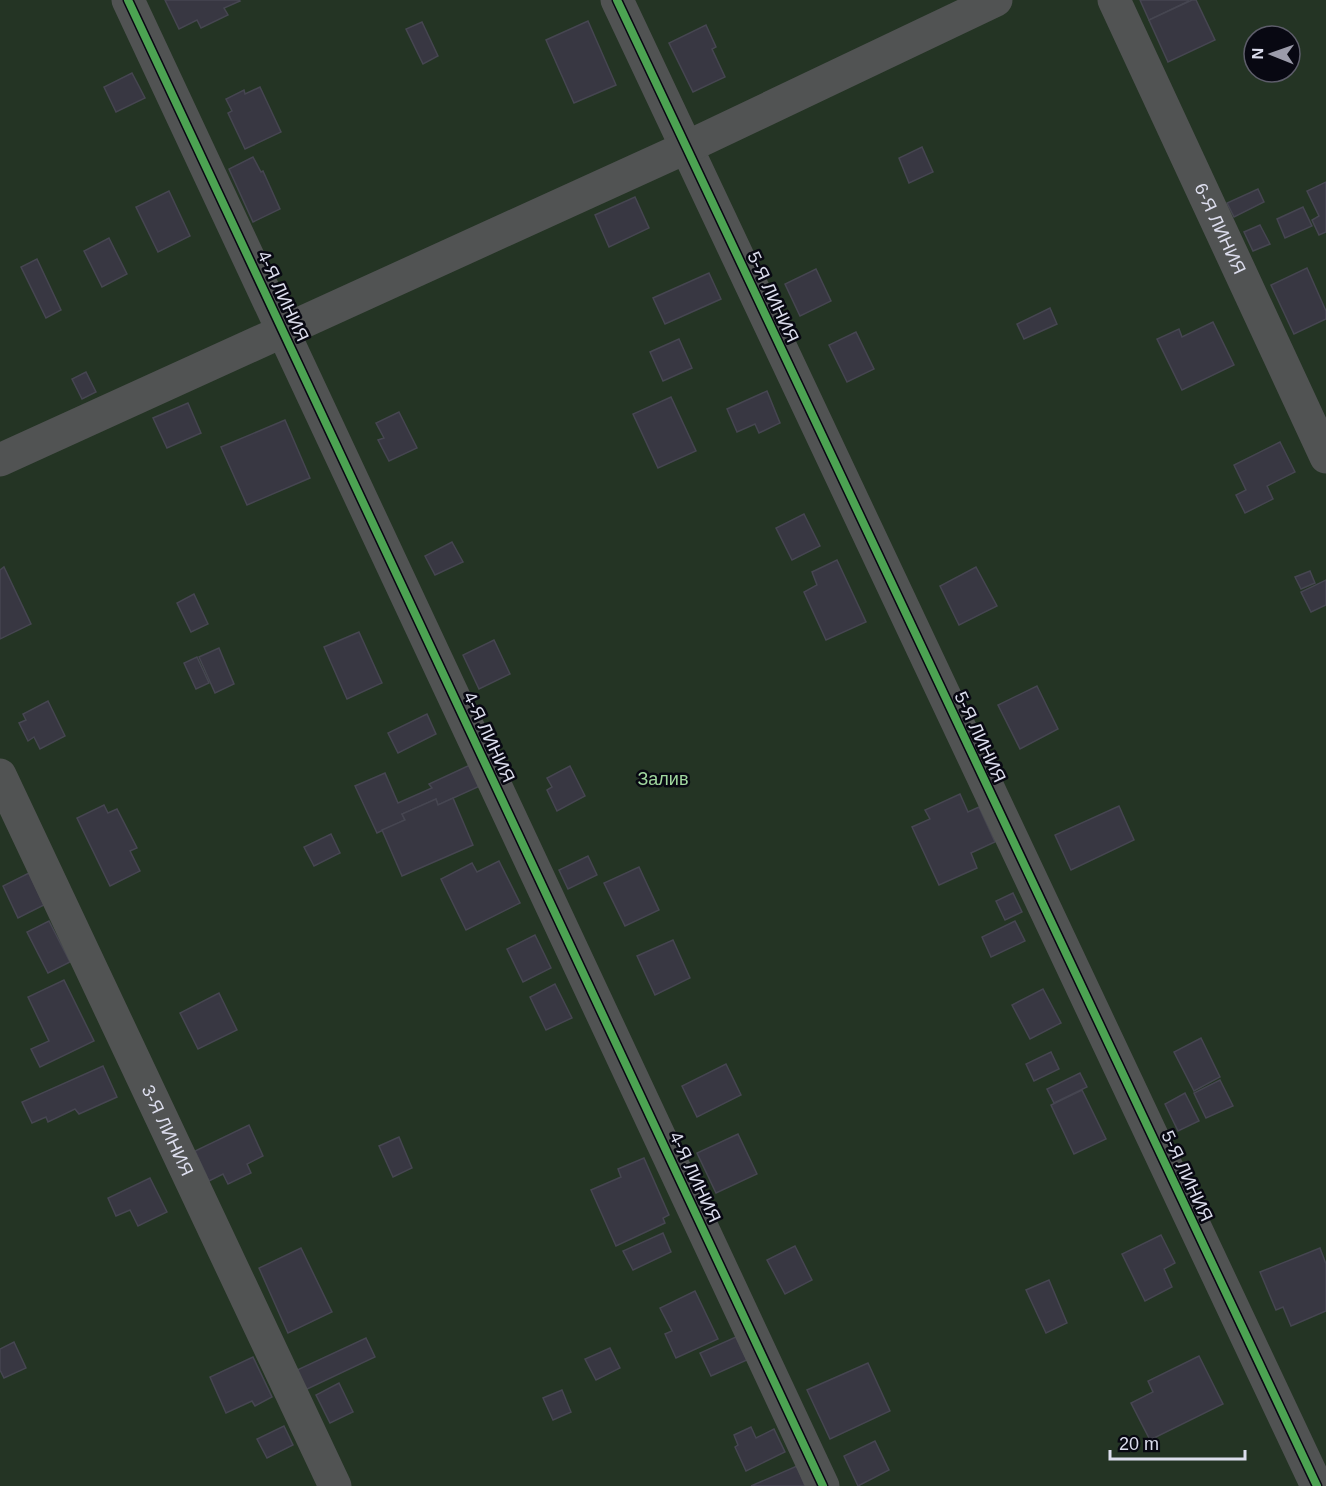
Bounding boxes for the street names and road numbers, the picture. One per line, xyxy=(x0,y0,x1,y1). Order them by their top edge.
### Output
street label: 6-Я ЛИНИЯ xyxy=(1190,180,1250,277)
street label: 4-Я ЛИНИЯ xyxy=(253,247,313,345)
street label: 5-Я ЛИНИЯ xyxy=(743,248,803,346)
street label: 4-Я ЛИНИЯ xyxy=(459,688,519,786)
street label: 5-Я ЛИНИЯ xyxy=(950,688,1010,786)
street label: 3-Я ЛИНИЯ xyxy=(138,1082,197,1179)
street label: 5-Я ЛИНИЯ xyxy=(1157,1127,1217,1225)
street label: 4-Я ЛИНИЯ xyxy=(665,1128,725,1226)

